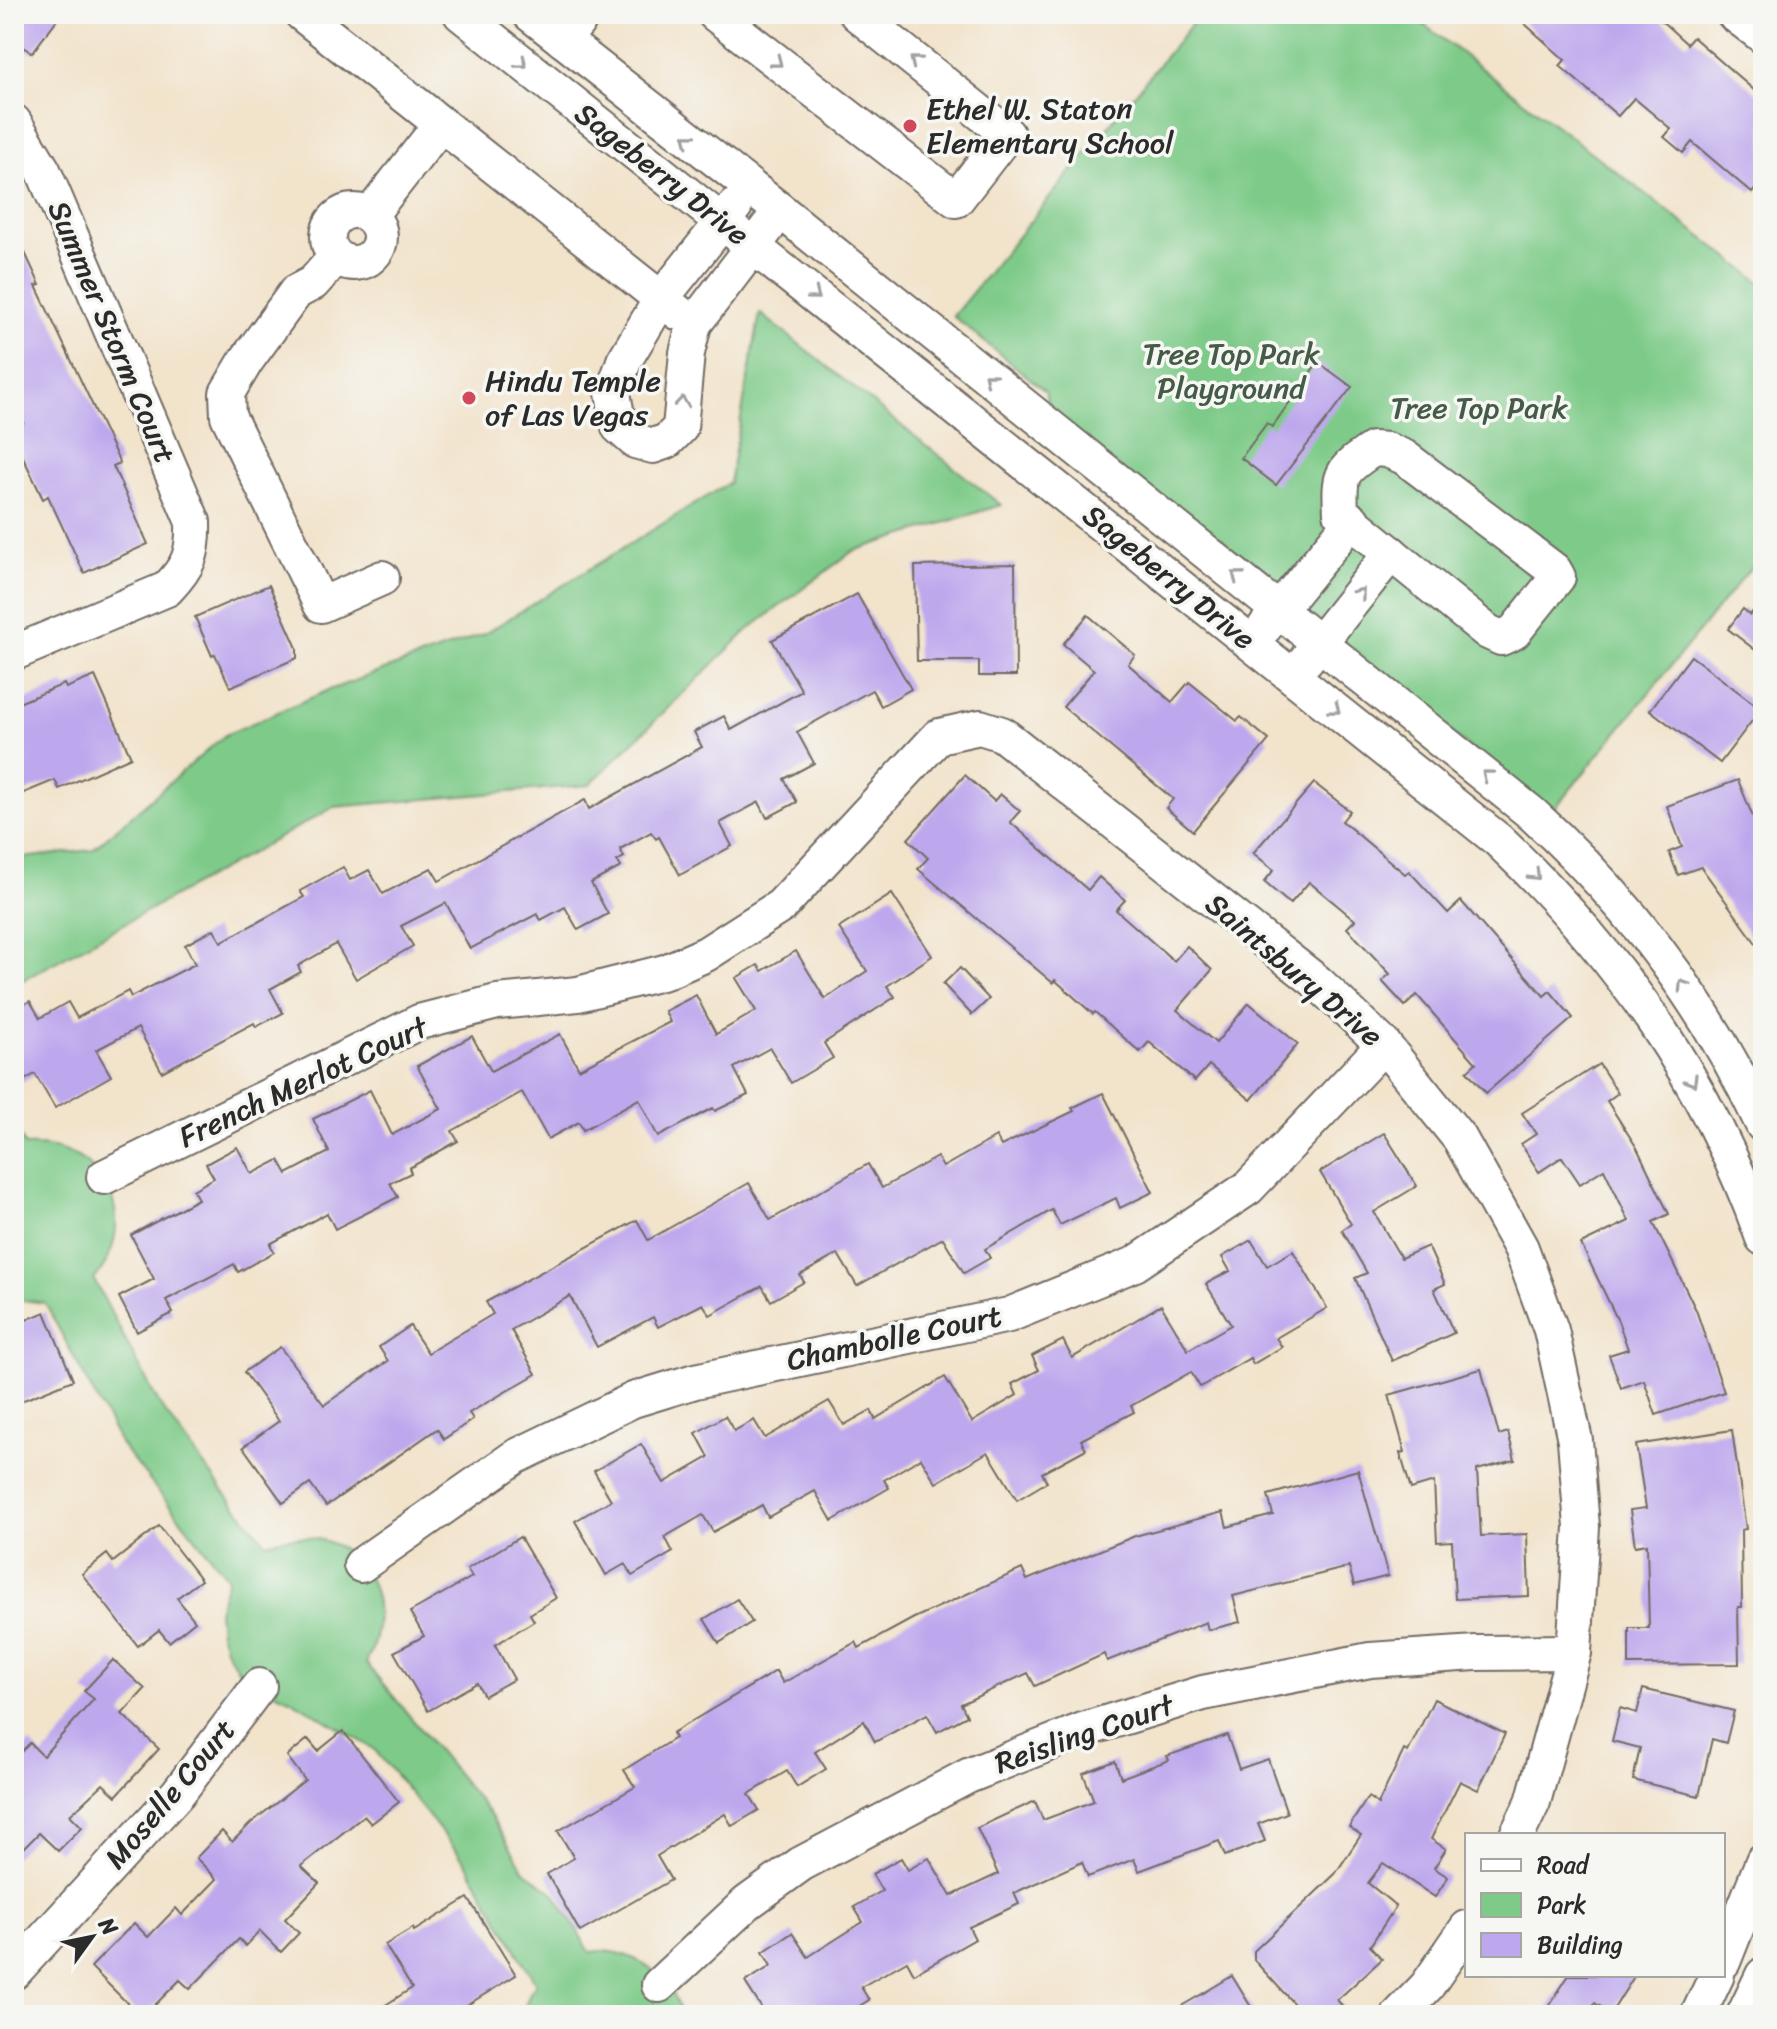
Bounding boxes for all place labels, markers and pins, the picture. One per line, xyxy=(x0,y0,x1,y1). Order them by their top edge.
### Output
place label: Ethel W. Staton Elementary School xyxy=(926,82,1174,170)
marker: Ethel W. Staton Elementary School xyxy=(901,117,919,135)
place label: Hindu Temple of Las Vegas xyxy=(485,354,661,442)
marker: Hindu Temple of Las Vegas xyxy=(460,389,478,407)

